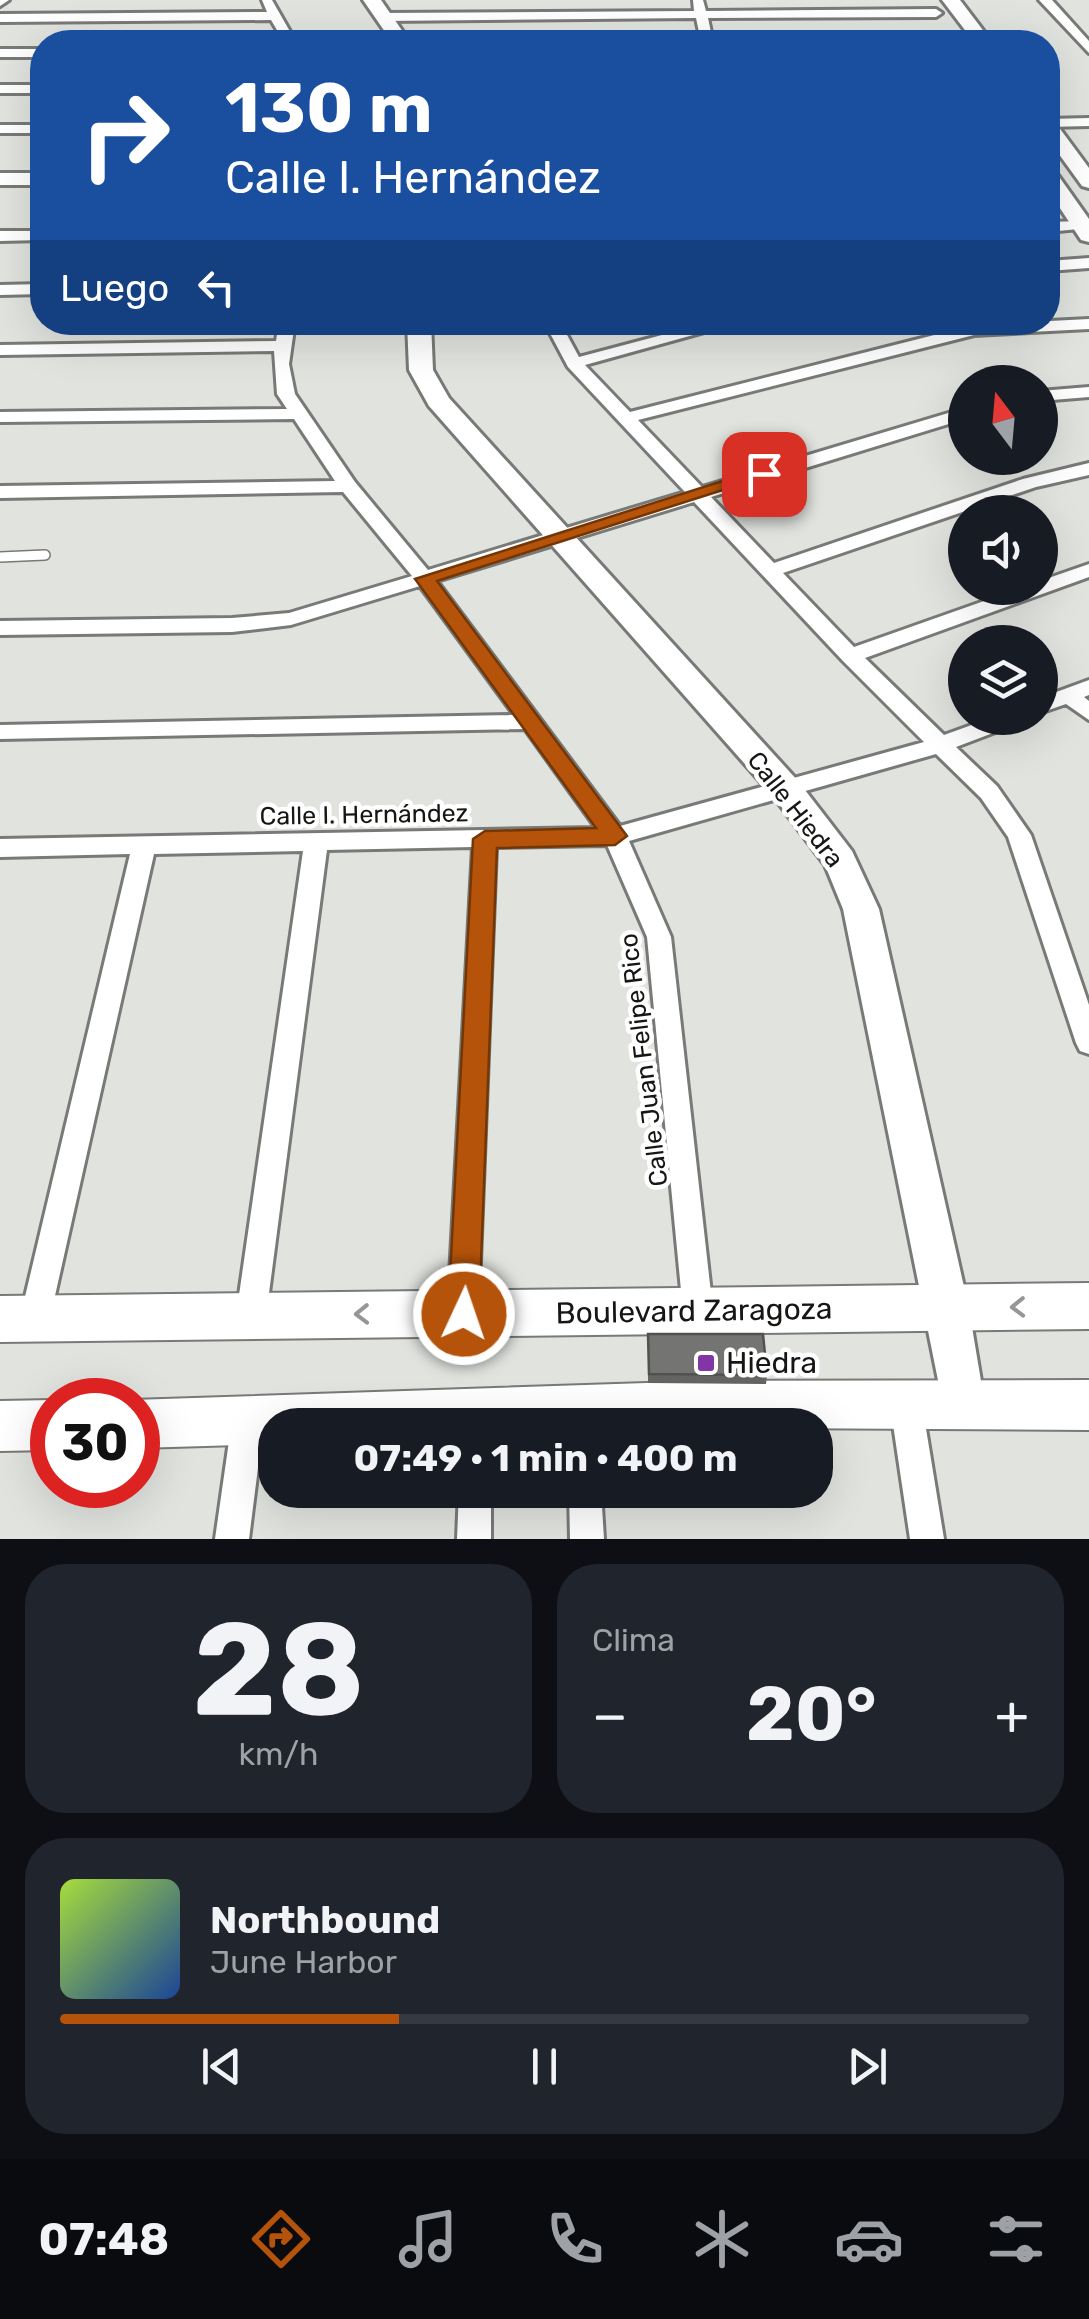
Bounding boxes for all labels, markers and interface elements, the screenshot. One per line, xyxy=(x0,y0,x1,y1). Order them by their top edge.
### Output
text: 130 m xyxy=(225,67,433,150)
icon: right xyxy=(60,70,190,200)
text: Calle I. Hernández xyxy=(225,151,601,204)
icon: left xyxy=(189,260,244,315)
text: Luego xyxy=(60,265,169,311)
north arrow xyxy=(948,365,1058,475)
map controls xyxy=(948,365,1058,735)
pin xyxy=(722,432,807,517)
icon: arrive xyxy=(737,447,792,502)
button: sound xyxy=(948,495,1058,605)
button: layers xyxy=(948,625,1058,735)
street label: Calle Hiedra xyxy=(742,746,850,873)
street label: Calle I. Hernández xyxy=(259,798,469,831)
street label: Calle Juan Felipe Rico xyxy=(614,932,673,1188)
position arrow xyxy=(412,1262,516,1366)
street label: Boulevard Zaragoza xyxy=(555,1291,833,1331)
one-way arrow xyxy=(1009,1297,1025,1318)
one-way arrow xyxy=(354,1304,370,1325)
place label: Hiedra xyxy=(726,1345,817,1381)
marker: Hiedra xyxy=(695,1352,717,1374)
speed limit sign: 30 xyxy=(30,1378,160,1508)
text: 07:49 · 1 min · 400 m xyxy=(354,1435,737,1481)
text: 28 xyxy=(192,1592,365,1747)
text: Clima xyxy=(592,1621,675,1659)
text: 20° xyxy=(746,1670,877,1759)
text: − xyxy=(592,1683,628,1748)
text: + xyxy=(995,1683,1029,1748)
text: km/h xyxy=(239,1735,318,1773)
text: Northbound xyxy=(210,1897,440,1943)
text: June Harbor xyxy=(210,1943,397,1981)
icon: previous xyxy=(194,2039,249,2094)
icon: pause xyxy=(517,2039,572,2094)
icon: next xyxy=(840,2039,895,2094)
icon: directions xyxy=(246,2204,316,2274)
icon: music xyxy=(393,2204,463,2274)
icon: phone xyxy=(540,2204,610,2274)
icon: climate xyxy=(687,2204,757,2274)
icon: car xyxy=(834,2204,904,2274)
icon: filters xyxy=(981,2204,1051,2274)
text: 07:48 xyxy=(38,2213,169,2266)

